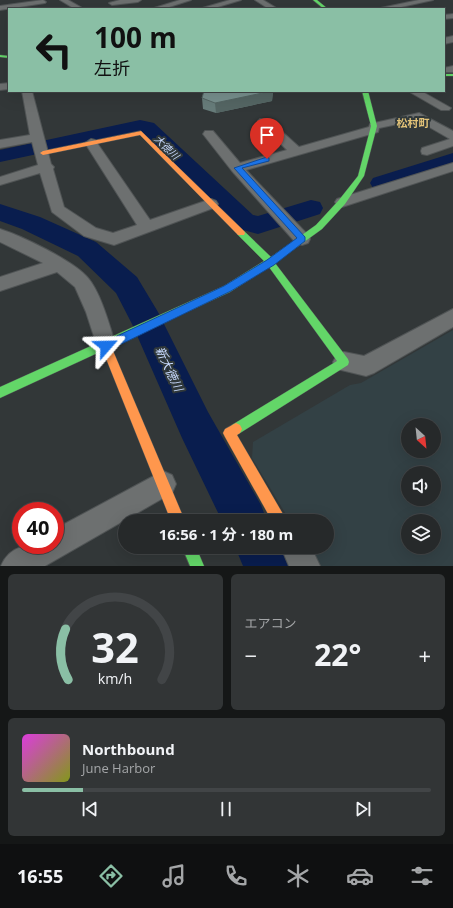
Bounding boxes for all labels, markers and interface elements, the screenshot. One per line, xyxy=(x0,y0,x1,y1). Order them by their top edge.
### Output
text: 100 m xyxy=(94,18,177,56)
icon: left xyxy=(28,24,80,76)
text: 左折 xyxy=(94,56,130,80)
district label: 松村町 xyxy=(397,115,430,130)
pin xyxy=(250,118,284,159)
icon: arrive xyxy=(256,124,278,146)
water label: 大徳川 xyxy=(151,132,183,163)
position arrow xyxy=(85,325,127,367)
water label: 新大徳川 xyxy=(152,343,188,396)
north arrow xyxy=(401,418,441,458)
map controls xyxy=(401,418,441,554)
button: sound xyxy=(401,466,441,506)
speed limit sign: 40 xyxy=(12,502,64,554)
button: layers xyxy=(401,514,441,554)
text: 16:56 · 1 分 · 180 m xyxy=(159,524,293,544)
text: エアコン xyxy=(245,614,297,632)
text: 32 xyxy=(91,619,139,675)
text: 22° xyxy=(314,634,361,675)
text: − xyxy=(245,640,257,670)
text: + xyxy=(418,640,431,670)
text: km/h xyxy=(98,669,133,688)
text: Northbound xyxy=(82,739,175,759)
text: June Harbor xyxy=(82,759,155,777)
icon: previous xyxy=(79,798,101,820)
icon: pause xyxy=(215,798,237,820)
icon: next xyxy=(352,798,374,820)
icon: directions xyxy=(97,862,125,890)
icon: music xyxy=(160,862,188,890)
icon: phone xyxy=(222,862,250,890)
icon: climate xyxy=(284,862,312,890)
icon: car xyxy=(346,862,374,890)
icon: filters xyxy=(408,862,436,890)
text: 16:55 xyxy=(17,864,63,888)

